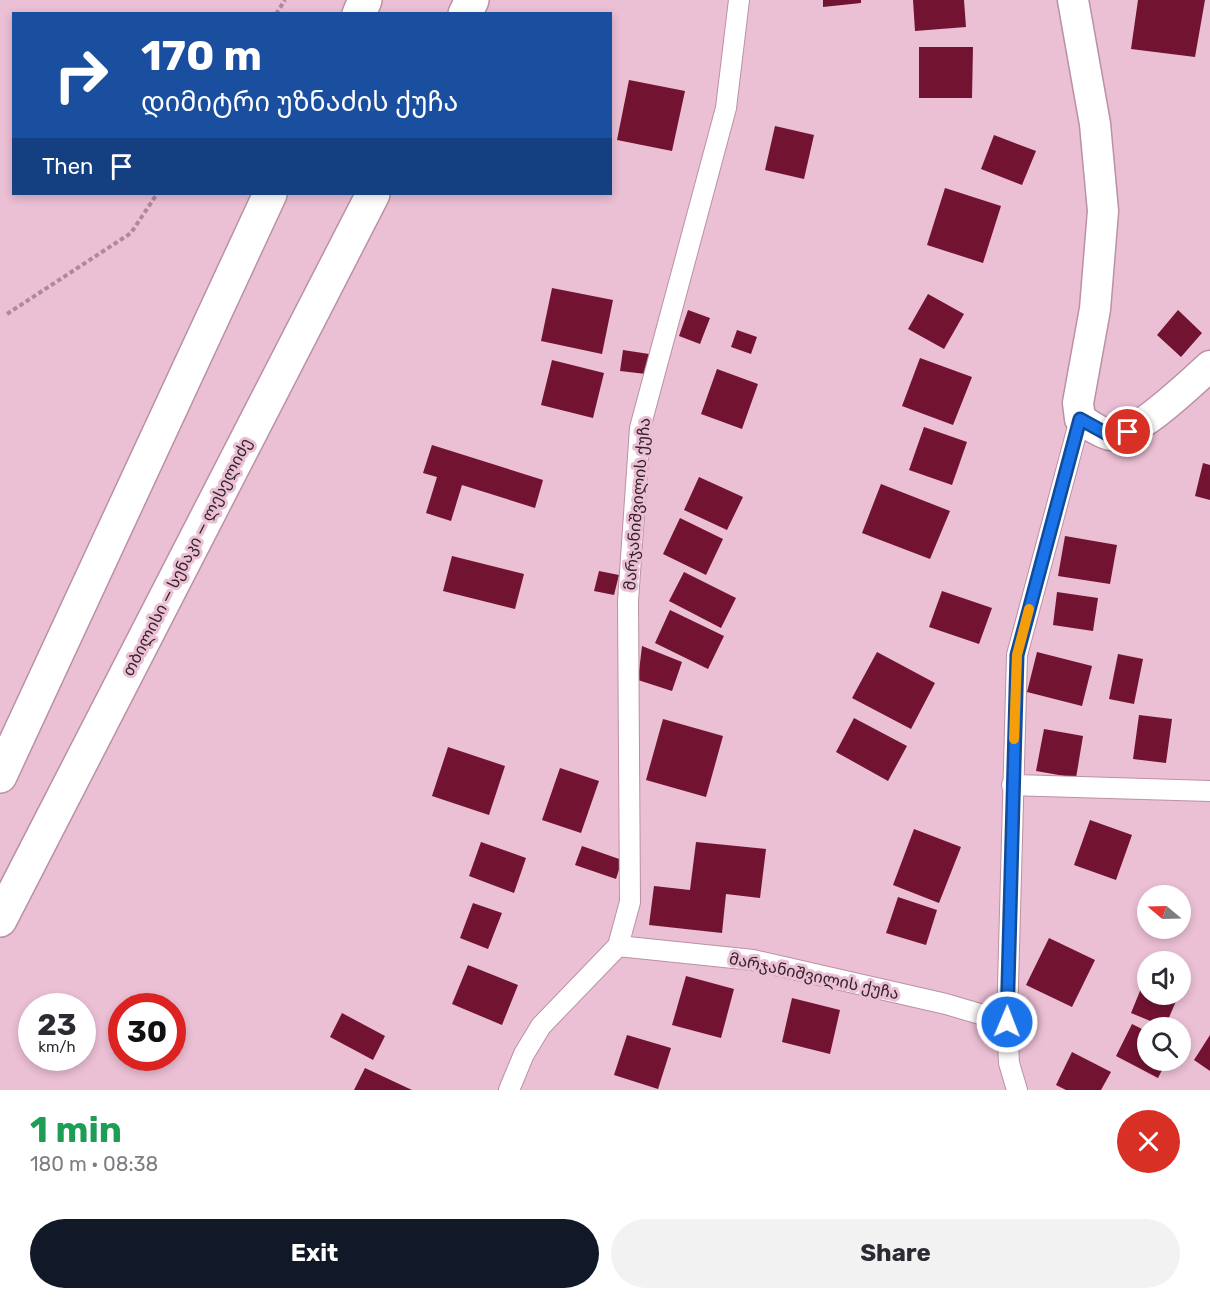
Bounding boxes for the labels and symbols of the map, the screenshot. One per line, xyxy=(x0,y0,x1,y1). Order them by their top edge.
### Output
pin xyxy=(1102,406,1153,457)
street label: მარჯანიშვილის ქუჩა xyxy=(620,417,655,591)
street label: თბილისი — სენაკი — ლესელიძე xyxy=(118,435,256,680)
north arrow xyxy=(1137,885,1191,939)
street label: მარჯანიშვილის ქუჩა xyxy=(727,949,901,1004)
position arrow xyxy=(975,990,1039,1054)
speed limit sign: 30 xyxy=(108,993,186,1071)

